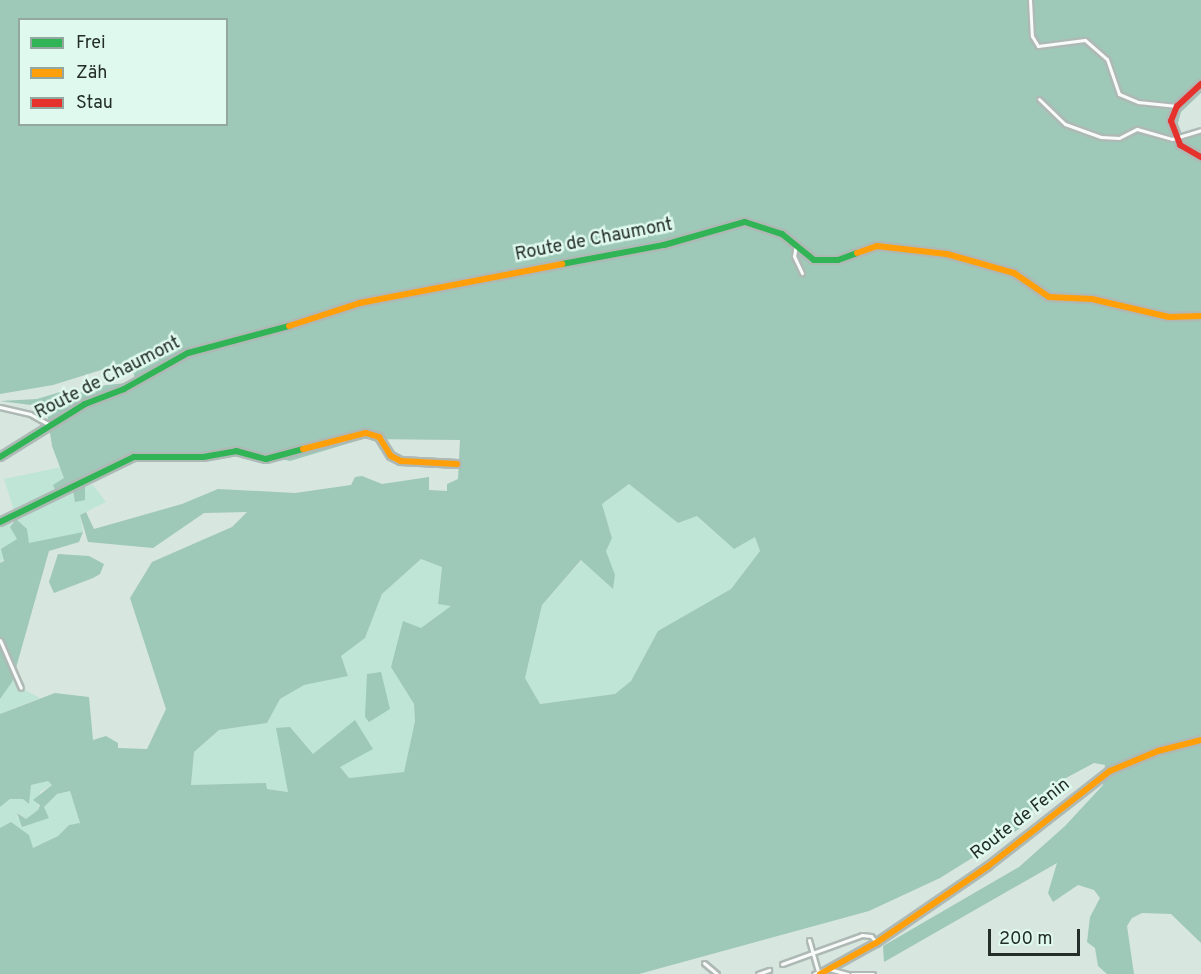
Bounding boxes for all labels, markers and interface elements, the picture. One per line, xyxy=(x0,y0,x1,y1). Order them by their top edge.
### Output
legend xyxy=(18,18,228,126)
text: Frei xyxy=(76,32,106,55)
text: Zäh xyxy=(76,62,107,85)
text: Stau xyxy=(76,92,113,115)
street label: Route de Chaumont xyxy=(513,215,675,267)
street label: Route de Chaumont xyxy=(32,333,184,425)
street label: Route de Fenin xyxy=(967,775,1075,865)
scale bar xyxy=(991,917,1082,955)
text: 200 m xyxy=(999,928,1052,951)

